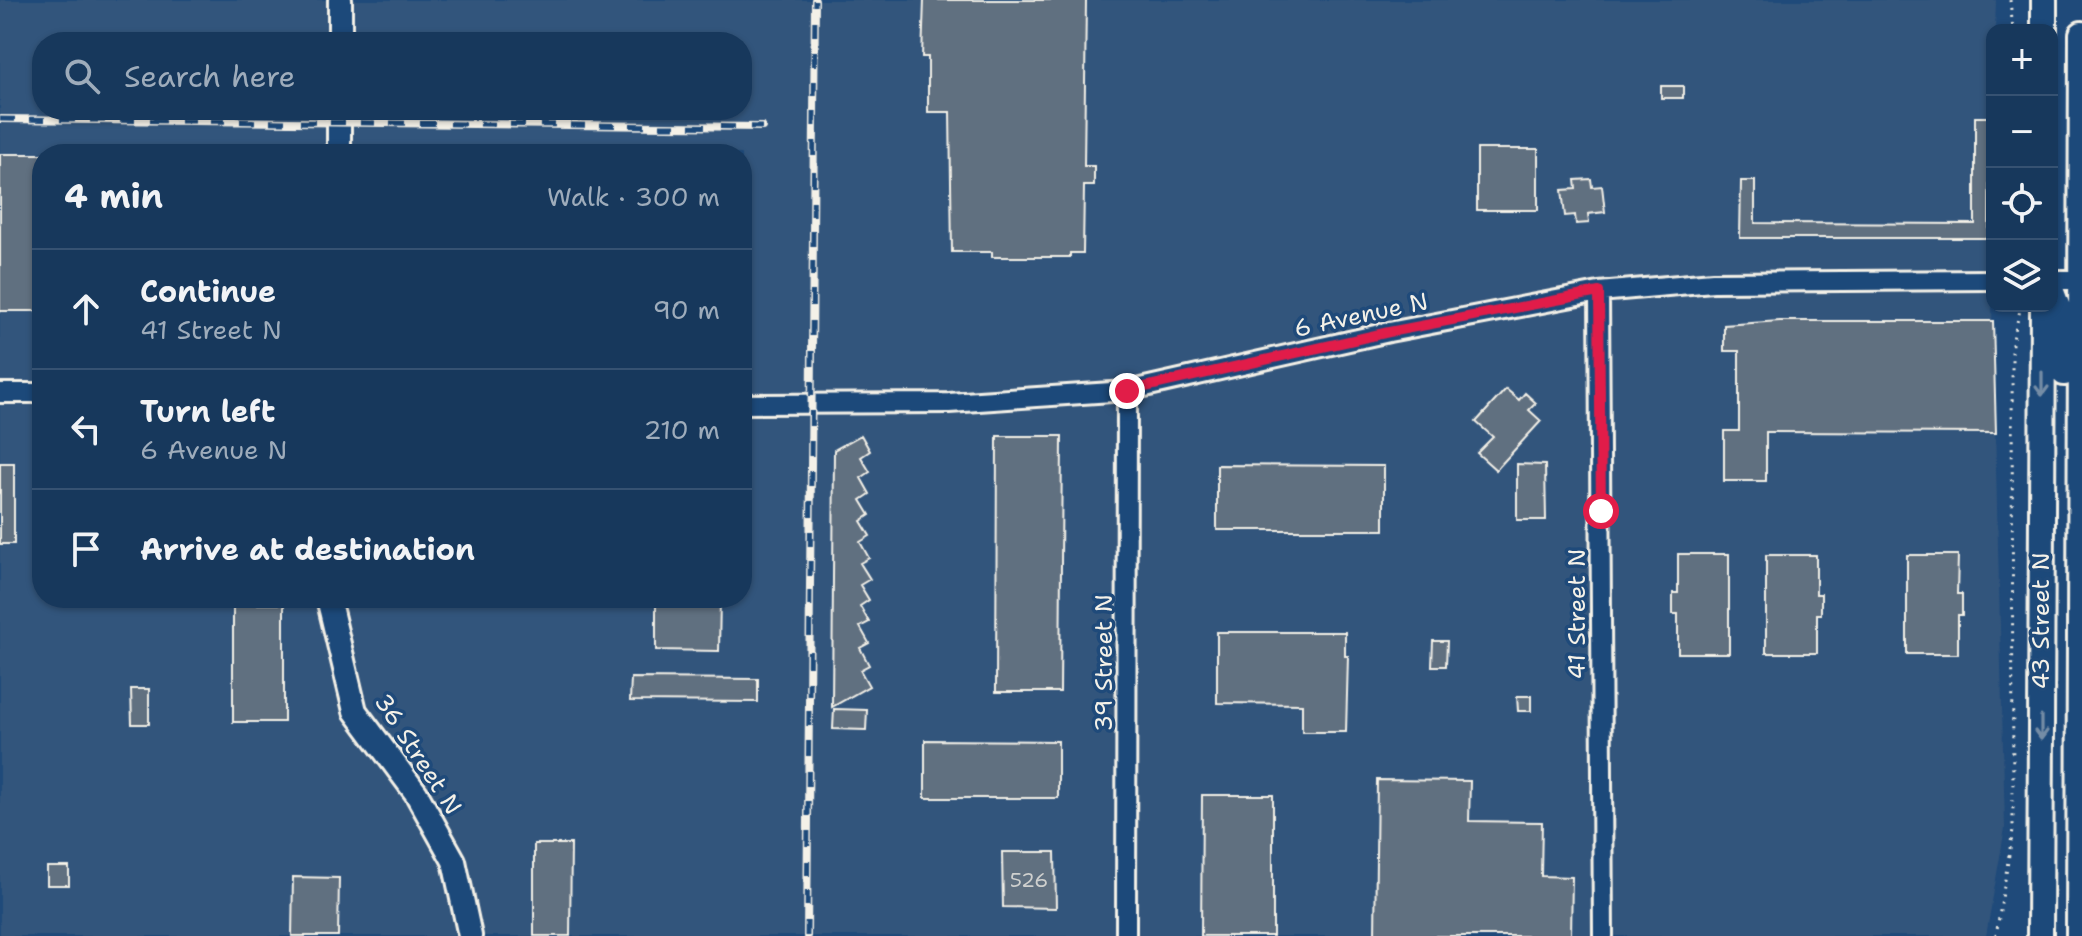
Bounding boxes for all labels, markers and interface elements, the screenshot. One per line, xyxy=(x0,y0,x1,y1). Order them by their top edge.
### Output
map controls xyxy=(1986,24,2058,312)
button: + xyxy=(1986,24,2058,96)
search box xyxy=(32,32,752,120)
icon: search xyxy=(60,54,104,98)
text: Search here xyxy=(124,56,295,97)
button: − xyxy=(1986,96,2058,168)
button: locate xyxy=(1986,168,2058,240)
text: 4 min xyxy=(64,173,163,219)
text: Walk · 300 m xyxy=(547,179,720,214)
button: layers xyxy=(1986,240,2058,312)
text: Continue xyxy=(140,271,276,312)
street label: 6 Avenue N xyxy=(1291,285,1431,345)
icon: ahead xyxy=(64,287,108,331)
text: 90 m xyxy=(653,292,720,327)
text: 41 Street N xyxy=(140,312,282,347)
one-way arrow xyxy=(2034,370,2050,397)
route end xyxy=(1109,373,1145,409)
text: Turn left xyxy=(140,391,275,432)
icon: left xyxy=(64,407,108,451)
text: 210 m xyxy=(643,412,720,447)
text: 6 Avenue N xyxy=(140,432,287,467)
route start xyxy=(1583,493,1619,529)
icon: arrive xyxy=(64,527,108,571)
text: Arrive at destination xyxy=(140,529,475,570)
street label: 41 Street N xyxy=(1561,549,1593,679)
street label: 43 Street N xyxy=(2025,552,2057,690)
street label: 39 Street N xyxy=(1088,594,1120,732)
street label: 36 Street N xyxy=(367,687,469,821)
one-way arrow xyxy=(2033,714,2049,741)
house number: 526 xyxy=(1010,867,1048,893)

